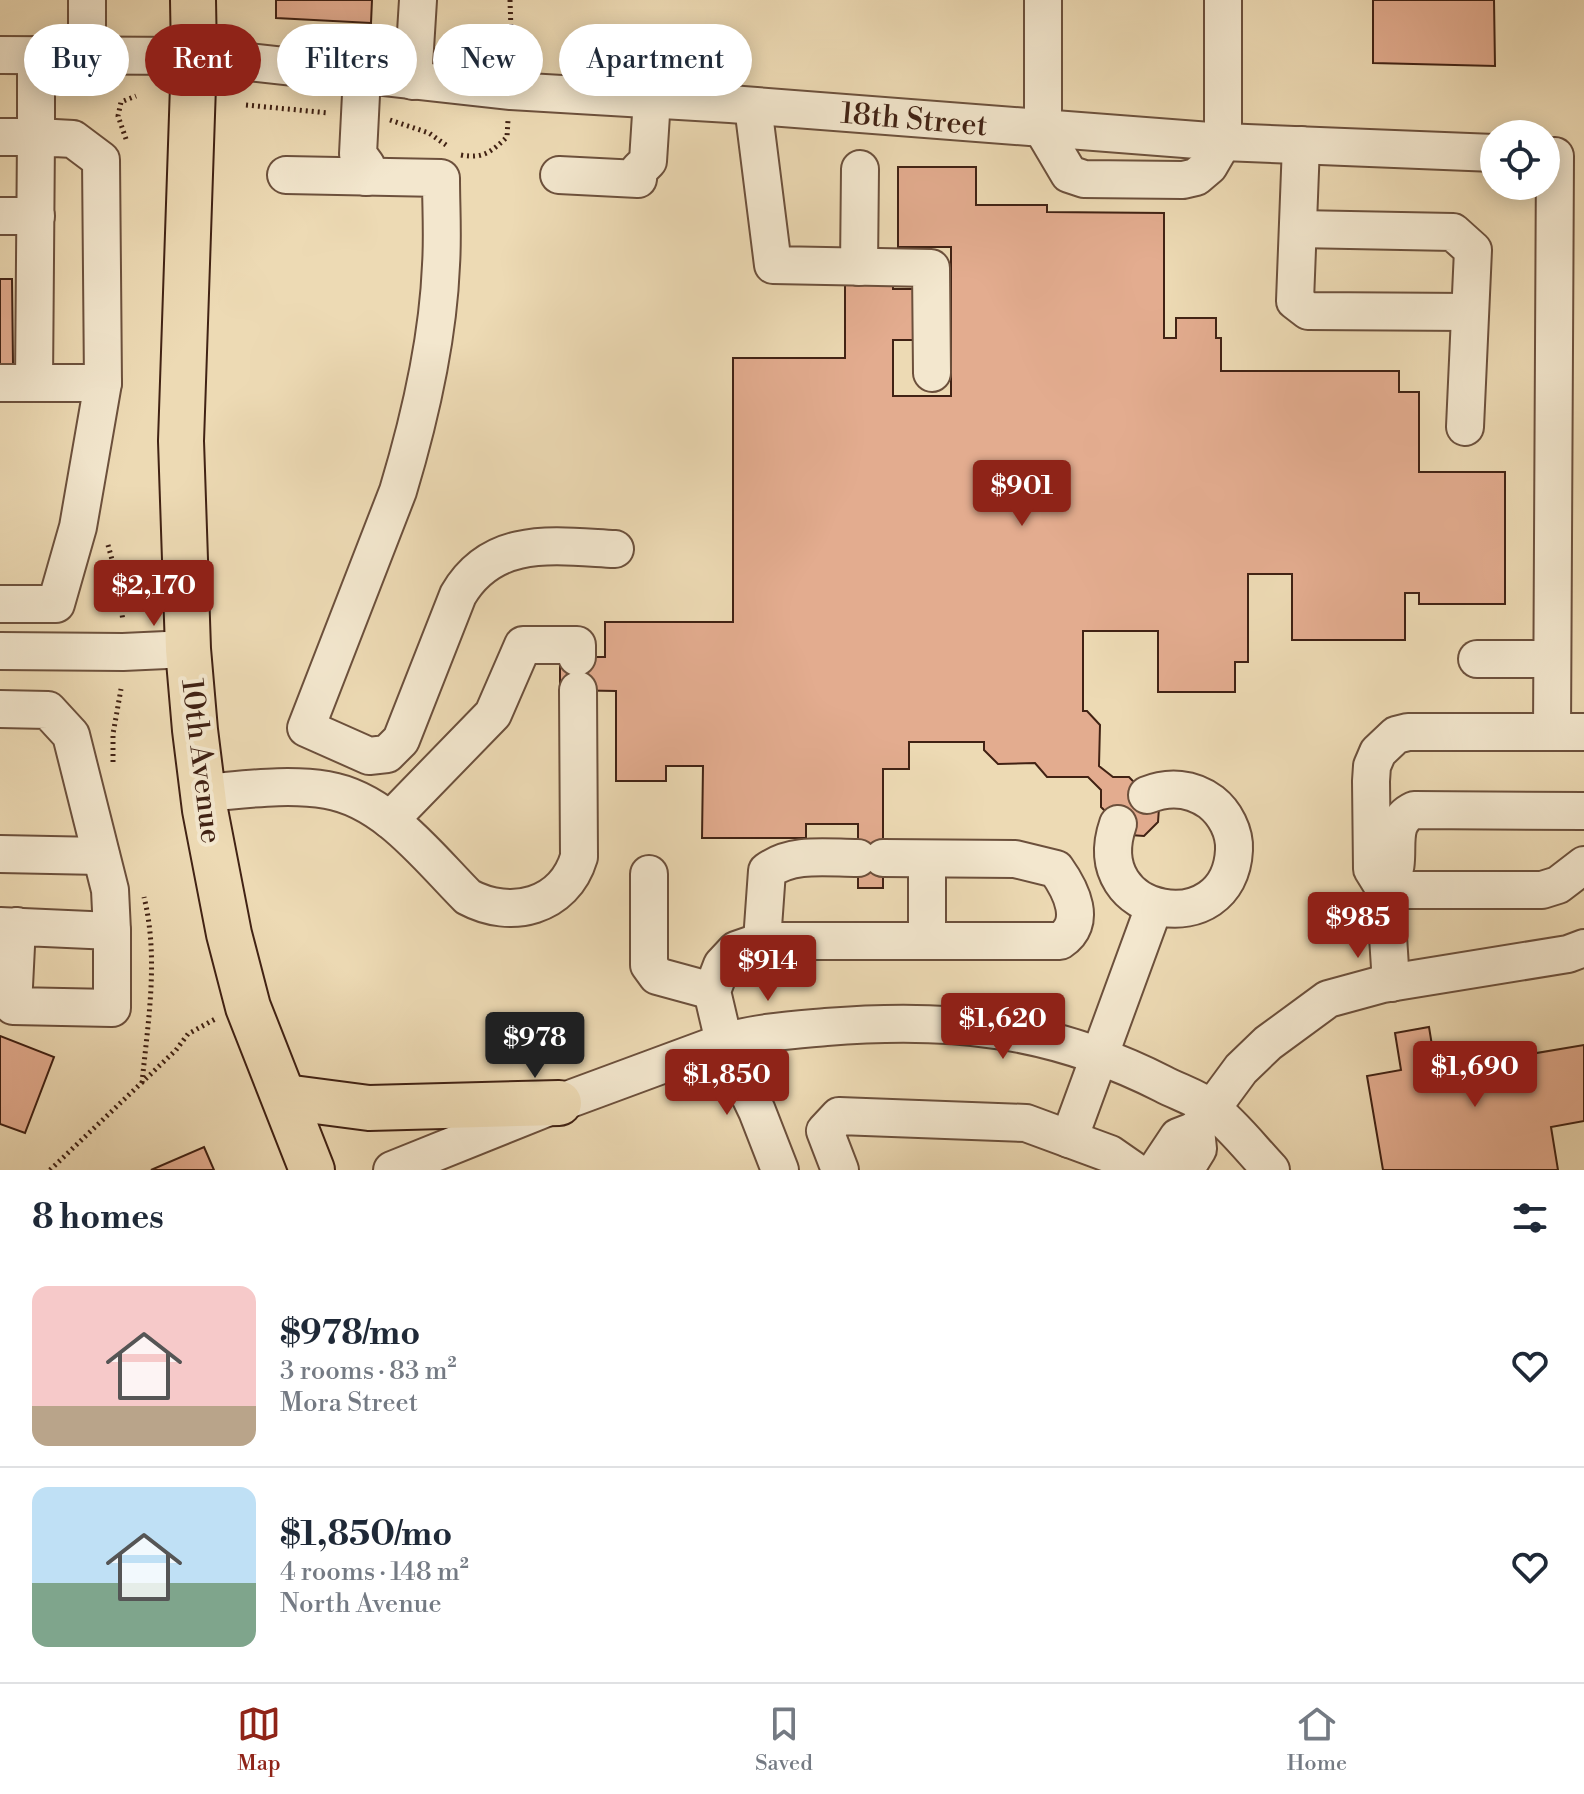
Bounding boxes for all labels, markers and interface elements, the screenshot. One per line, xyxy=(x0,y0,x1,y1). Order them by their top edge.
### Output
chip: Buy xyxy=(24,24,129,96)
chip: Rent xyxy=(145,24,261,96)
chip: Filters xyxy=(277,24,417,96)
chip: New xyxy=(433,24,543,96)
chip: Apartment xyxy=(559,24,752,96)
street label: 18th Street xyxy=(839,95,989,145)
map controls xyxy=(1480,120,1560,200)
button: locate xyxy=(1480,120,1560,200)
pin: $901 xyxy=(975,460,1069,528)
text: $901 xyxy=(991,470,1053,502)
pin: $2,170 xyxy=(89,560,219,628)
text: $2,170 xyxy=(112,570,196,602)
street label: 10th Avenue xyxy=(172,677,230,846)
pin: $985 xyxy=(1311,892,1405,960)
text: $985 xyxy=(1326,902,1390,934)
pin: $914 xyxy=(721,935,815,1003)
text: $914 xyxy=(738,945,798,977)
pin: $1,620 xyxy=(938,993,1068,1061)
text: $1,620 xyxy=(959,1003,1047,1035)
pin: $978 xyxy=(488,1012,582,1080)
text: $978 xyxy=(503,1022,567,1054)
pin: $1,690 xyxy=(1410,1041,1540,1109)
pin: $1,850 xyxy=(662,1049,792,1117)
text: $1,690 xyxy=(1431,1051,1519,1083)
text: $1,850 xyxy=(683,1059,771,1091)
icon: filters xyxy=(1508,1196,1552,1240)
text: 8 homes xyxy=(32,1197,164,1239)
text: $978/mo xyxy=(280,1313,420,1355)
icon: home xyxy=(96,1318,192,1414)
icon: heart xyxy=(1508,1344,1552,1388)
text: 3 rooms · 83 m² xyxy=(280,1355,457,1387)
text: Mora Street xyxy=(280,1387,418,1419)
text: $1,850/mo xyxy=(280,1514,452,1556)
icon: home xyxy=(96,1519,192,1615)
icon: heart xyxy=(1508,1545,1552,1589)
text: 4 rooms · 148 m² xyxy=(280,1556,469,1588)
text: North Avenue xyxy=(280,1588,442,1620)
tab: Map xyxy=(237,1702,281,1777)
tab: Saved xyxy=(755,1702,813,1777)
tab: Home xyxy=(1287,1702,1347,1777)

